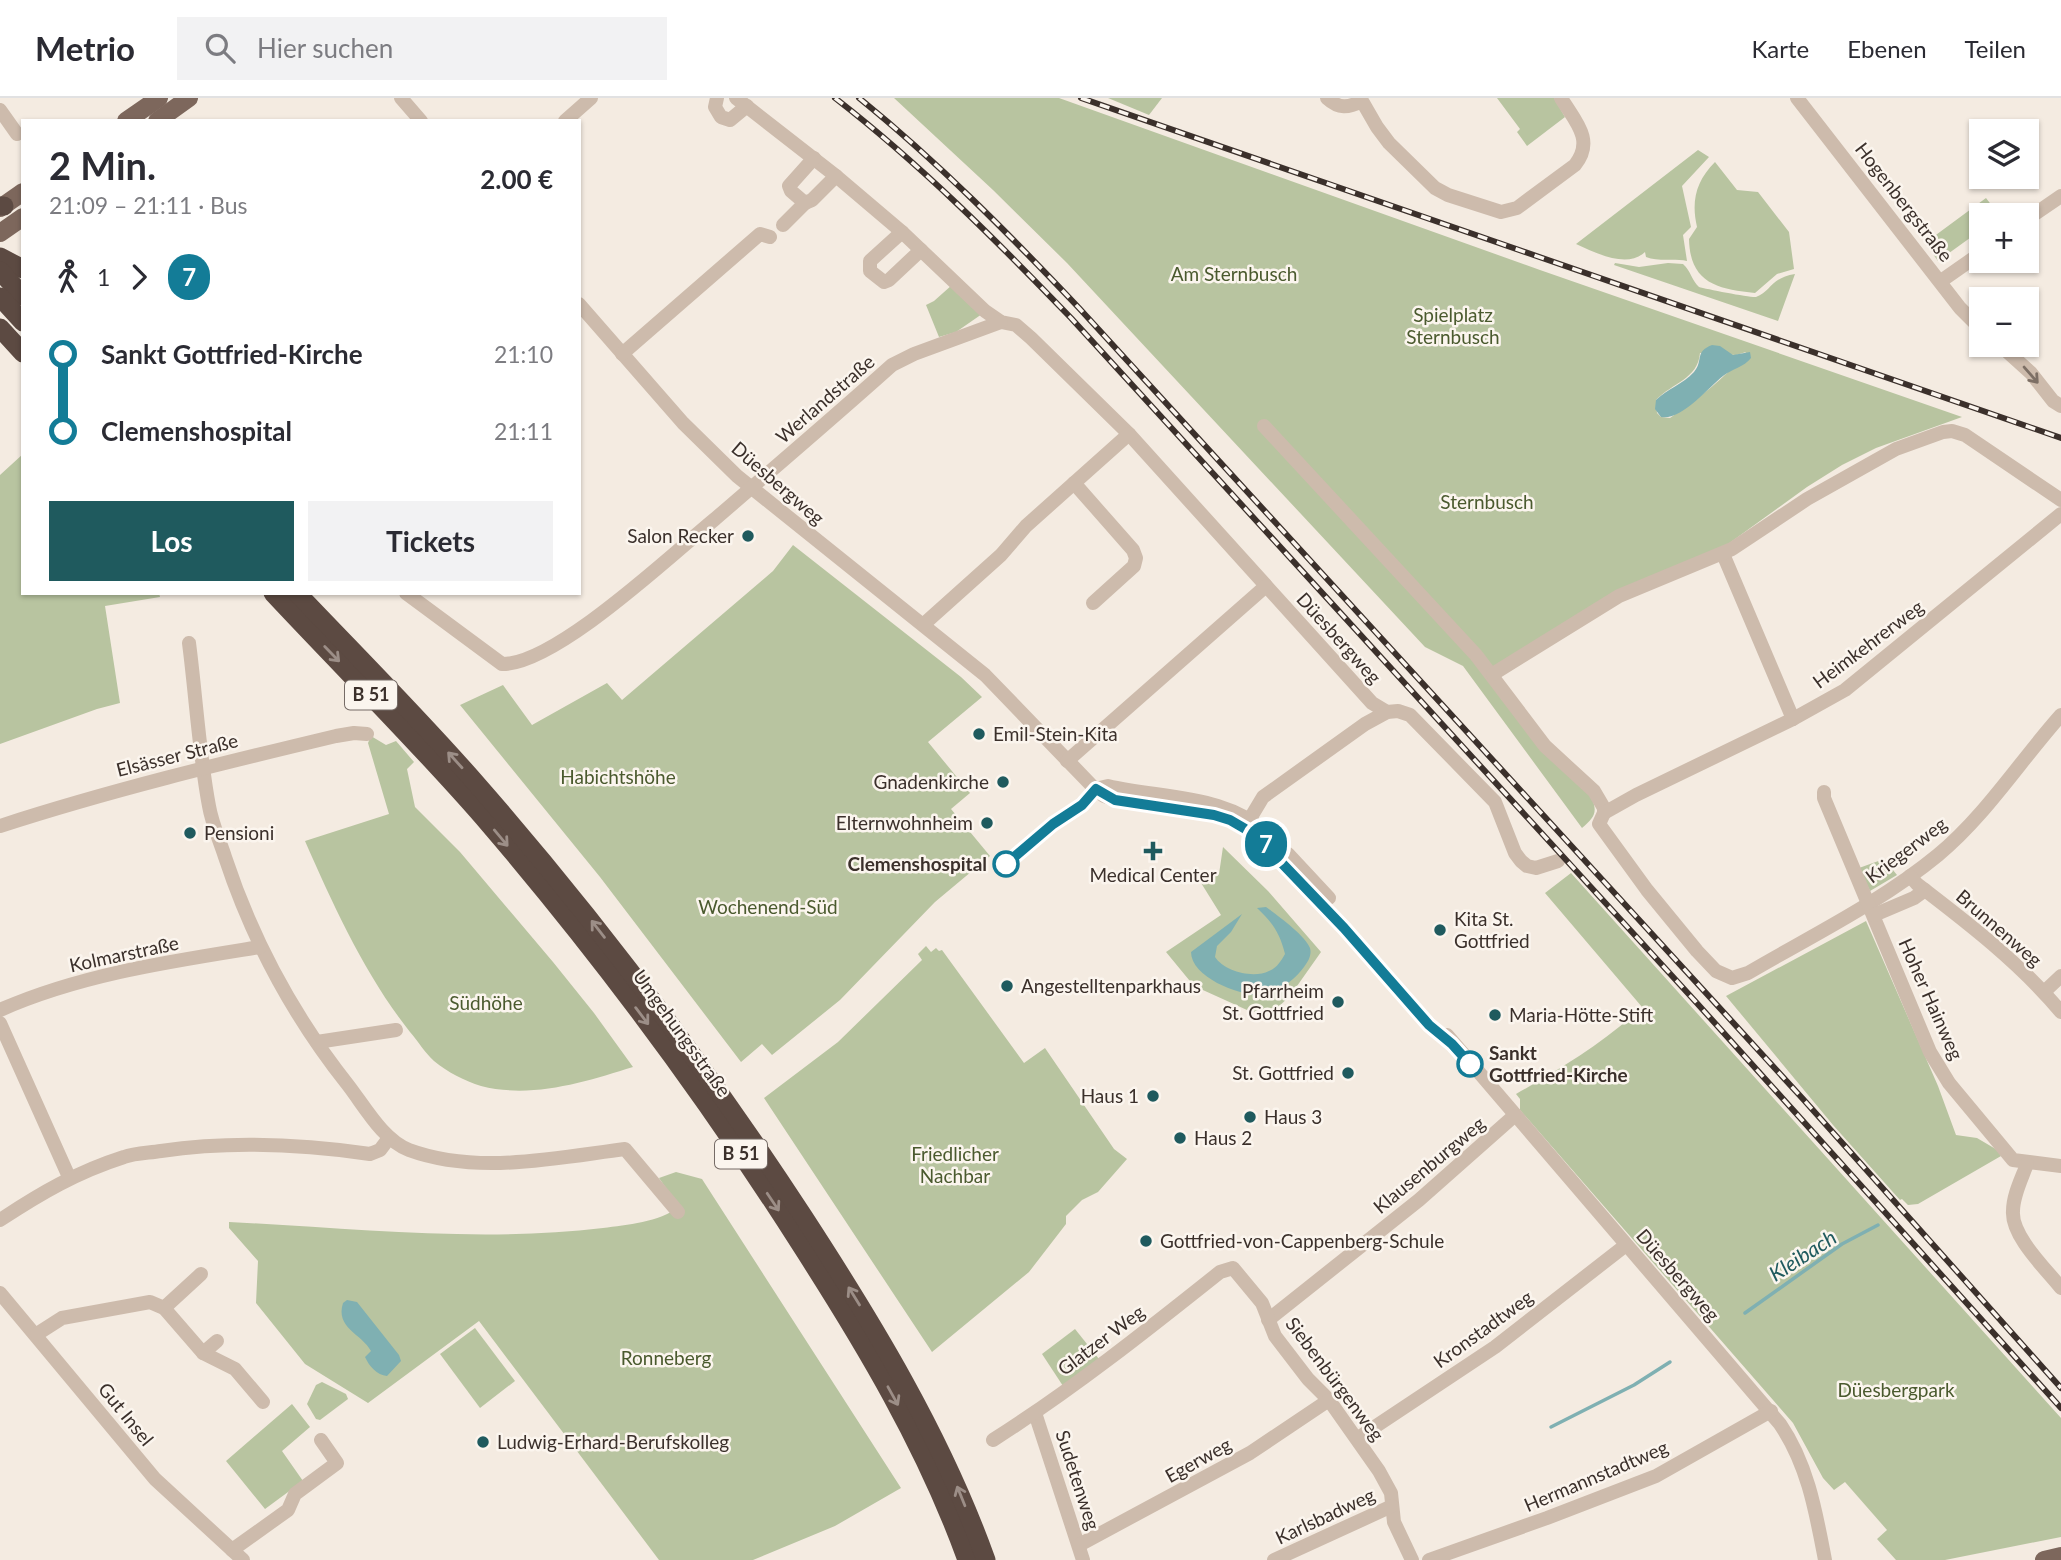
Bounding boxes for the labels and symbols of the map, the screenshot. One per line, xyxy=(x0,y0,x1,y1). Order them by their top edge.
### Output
street label: Hogenbergstraße xyxy=(1851,138,1958,266)
park label: Am Sternbusch xyxy=(1171,262,1297,285)
park label: Spielplatz Sternbusch xyxy=(1406,303,1500,348)
street label: Werlandstraße xyxy=(771,350,879,448)
one-way arrow xyxy=(2023,365,2039,383)
street label: Düesbergweg xyxy=(727,436,829,529)
park label: Sternbusch xyxy=(1440,490,1534,513)
place label: Salon Recker xyxy=(627,524,734,547)
marker: Salon Recker xyxy=(740,528,756,544)
street label: Düesbergweg xyxy=(1292,587,1387,688)
street label: Heimkehrerweg xyxy=(1808,595,1928,693)
one-way arrow xyxy=(323,646,340,663)
road number: B 51 xyxy=(345,680,397,710)
place label: Emil-Stein-Kita xyxy=(993,722,1118,745)
marker: Emil-Stein-Kita xyxy=(971,726,987,742)
street label: Elsässer Straße xyxy=(114,728,240,781)
one-way arrow xyxy=(447,751,463,769)
park label: Habichtshöhe xyxy=(560,765,676,788)
place label: Gnadenkirche xyxy=(874,770,989,793)
marker: Gnadenkirche xyxy=(995,774,1011,790)
place label: Elternwohnheim xyxy=(836,811,973,834)
street label: Kriegerweg xyxy=(1861,812,1951,888)
marker: Elternwohnheim xyxy=(979,815,995,831)
place label: Pensioni xyxy=(204,821,274,844)
line badge: 7 xyxy=(1243,821,1289,867)
marker: Pensioni xyxy=(182,825,198,841)
one-way arrow xyxy=(493,829,508,847)
marker: Medical Center xyxy=(1143,841,1163,861)
marker: Clemenshospital xyxy=(993,851,1019,877)
place label: Clemenshospital xyxy=(847,852,987,875)
place label: Medical Center xyxy=(1089,863,1217,886)
street label: Brunnenweg xyxy=(1952,884,2047,971)
park label: Wochenend-Süd xyxy=(698,895,838,918)
place label: Kita St. Gottfried xyxy=(1454,907,1530,952)
one-way arrow xyxy=(590,920,605,939)
marker: Kita St. Gottfried xyxy=(1432,922,1448,938)
street label: Kolmarstraße xyxy=(67,931,181,976)
street label: Hoher Hainweg xyxy=(1894,935,1969,1063)
street label: Umgehungsstraße xyxy=(629,965,736,1101)
place label: Angestelltenparkhaus xyxy=(1021,974,1201,997)
marker: Angestelltenparkhaus xyxy=(999,978,1015,994)
place label: Pfarrheim St. Gottfried xyxy=(1222,979,1324,1024)
park label: Südhöhe xyxy=(449,991,523,1014)
marker: Pfarrheim St. Gottfried xyxy=(1330,994,1346,1010)
place label: Maria-Hötte-Stift xyxy=(1509,1003,1653,1026)
one-way arrow xyxy=(635,1006,650,1025)
marker: Maria-Hötte-Stift xyxy=(1487,1007,1503,1023)
place label: Sankt Gottfried-Kirche xyxy=(1489,1041,1628,1086)
marker: Sankt Gottfried-Kirche xyxy=(1457,1051,1483,1077)
place label: St. Gottfried xyxy=(1232,1061,1334,1084)
marker: St. Gottfried xyxy=(1340,1065,1356,1081)
place label: Haus 1 xyxy=(1081,1084,1139,1107)
marker: Haus 1 xyxy=(1145,1088,1161,1104)
place label: Haus 3 xyxy=(1264,1105,1322,1128)
marker: Haus 3 xyxy=(1242,1109,1258,1125)
street label: Klausenburgweg xyxy=(1368,1111,1489,1218)
place label: Haus 2 xyxy=(1194,1126,1252,1149)
marker: Haus 2 xyxy=(1172,1130,1188,1146)
road number: B 51 xyxy=(715,1140,767,1168)
park label: Friedlicher Nachbar xyxy=(911,1142,999,1187)
one-way arrow xyxy=(766,1192,781,1211)
street label: Düesbergweg xyxy=(1632,1224,1725,1326)
water label: Kleibach xyxy=(1764,1224,1840,1286)
place label: Gottfried-von-Cappenberg-Schule xyxy=(1160,1229,1444,1252)
marker: Gottfried-von-Cappenberg-Schule xyxy=(1138,1233,1154,1249)
street label: Kronstadtweg xyxy=(1429,1285,1537,1372)
one-way arrow xyxy=(846,1287,861,1306)
street label: Glatzer Weg xyxy=(1053,1300,1149,1380)
street label: Siebenbürgenweg xyxy=(1281,1312,1389,1445)
park label: Ronneberg xyxy=(621,1346,711,1369)
street label: Gut Insel xyxy=(94,1377,159,1450)
park label: Düesbergpark xyxy=(1837,1378,1955,1401)
one-way arrow xyxy=(886,1385,900,1405)
street label: Sudetenweg xyxy=(1052,1427,1105,1533)
place label: Ludwig-Erhard-Berufskolleg xyxy=(497,1430,729,1453)
street label: Egerweg xyxy=(1161,1432,1235,1487)
marker: Ludwig-Erhard-Berufskolleg xyxy=(475,1434,491,1450)
street label: Hermannstadtweg xyxy=(1520,1435,1671,1516)
street label: Karlsbadweg xyxy=(1271,1482,1378,1549)
one-way arrow xyxy=(954,1486,967,1508)

